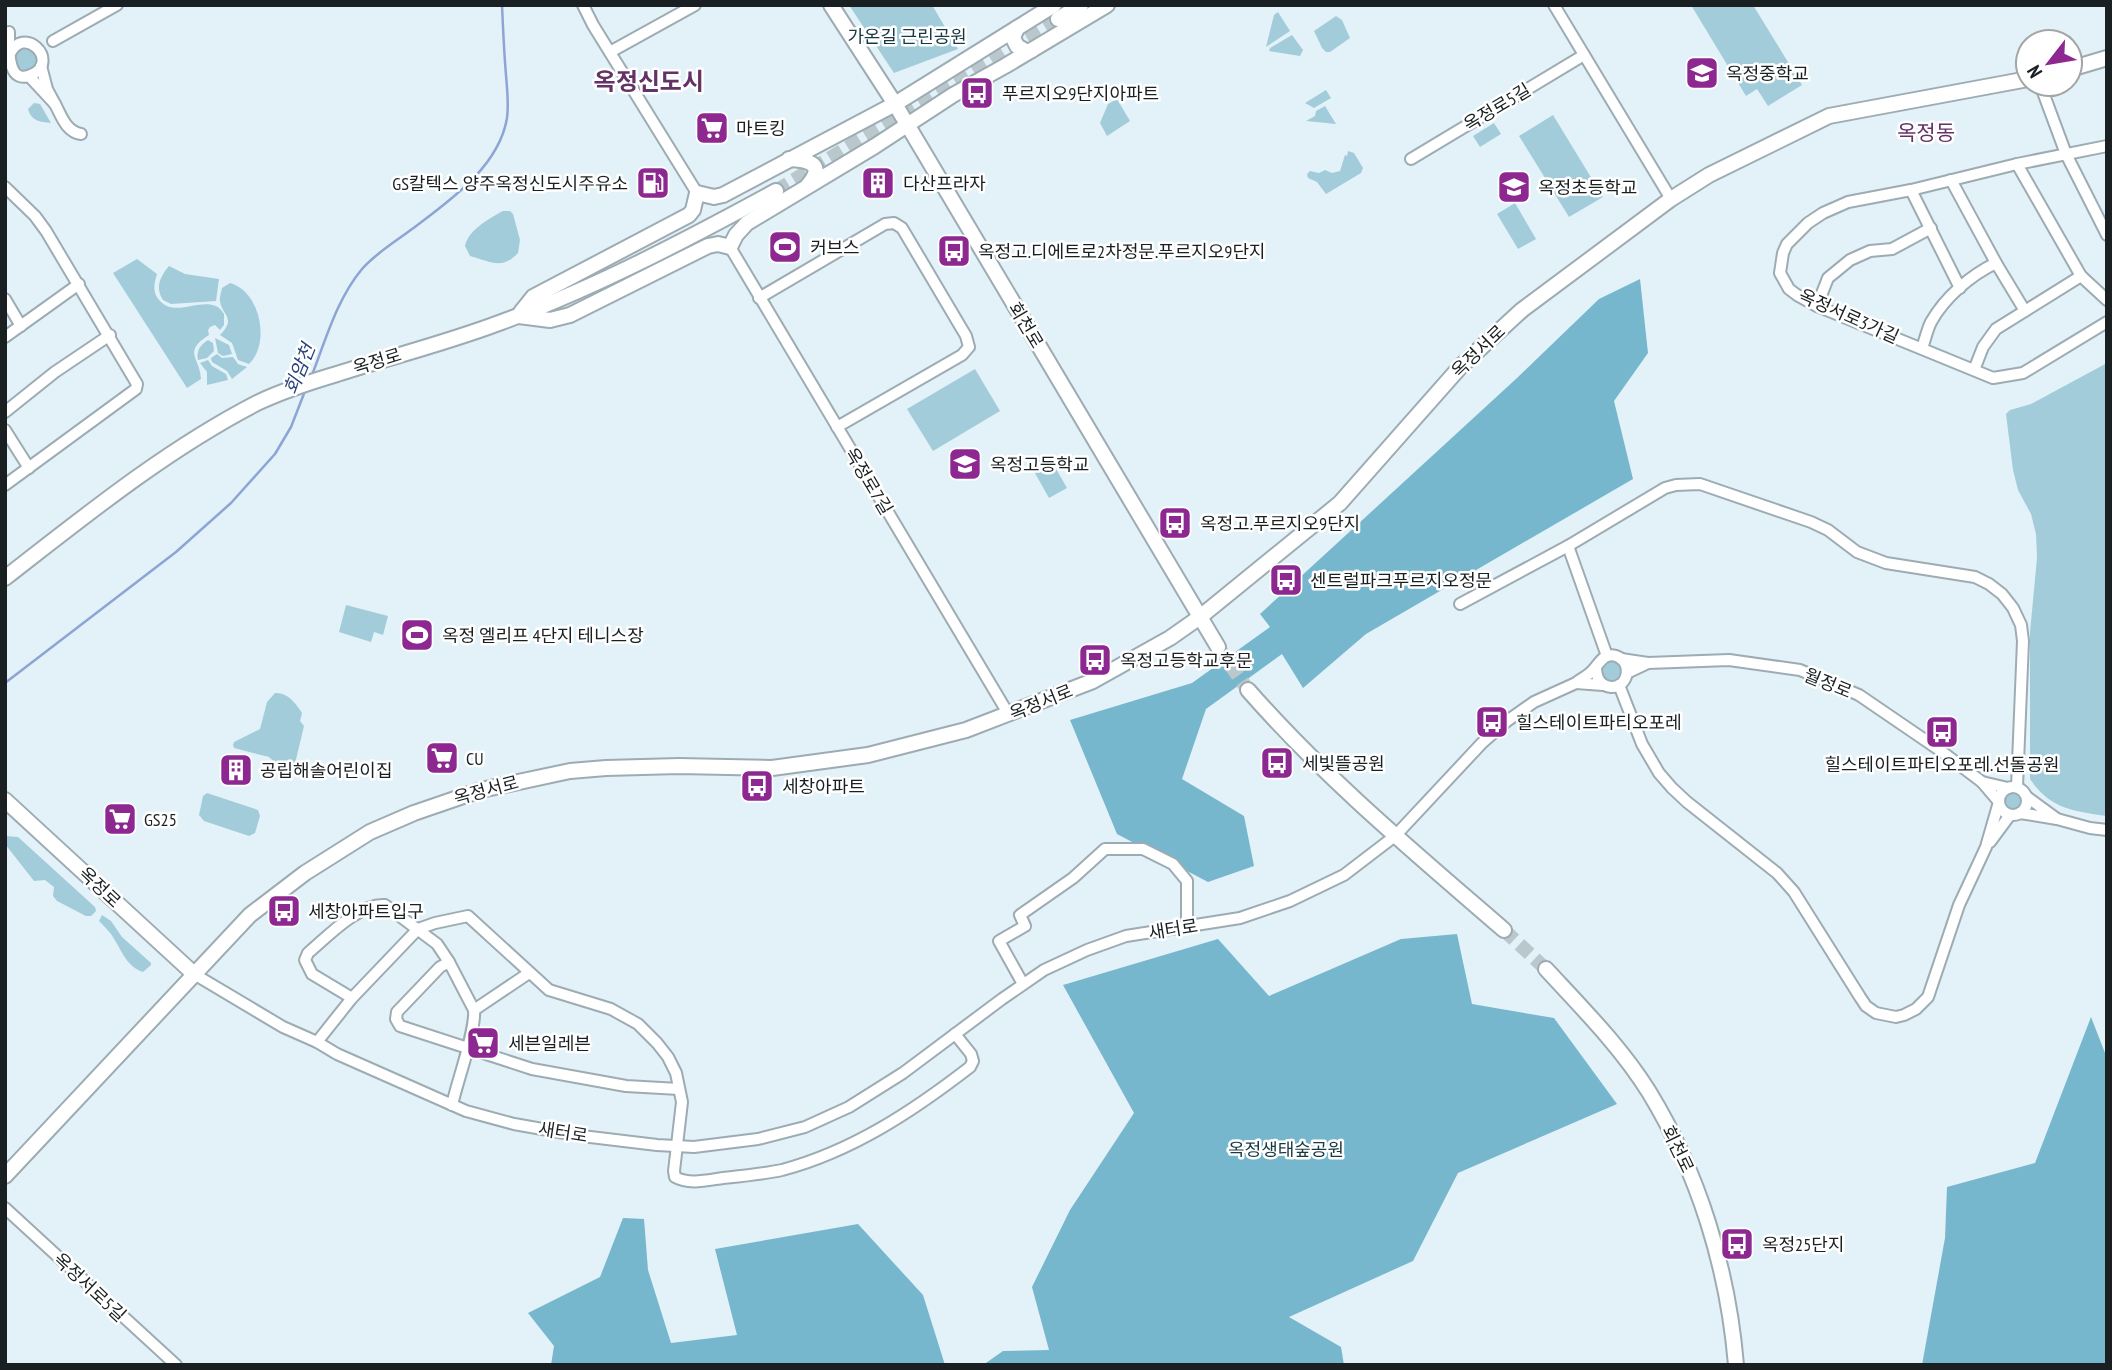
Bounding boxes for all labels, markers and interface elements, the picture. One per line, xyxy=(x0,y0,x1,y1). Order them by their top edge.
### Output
park label: 가온길 근린공원 xyxy=(847,25,967,48)
north arrow xyxy=(2014,28,2084,98)
school or university icon: 옥정중학교 xyxy=(1683,54,1721,92)
text: N xyxy=(2021,61,2047,82)
place label: 옥정중학교 xyxy=(1726,62,1809,85)
district label: 옥정신도시 xyxy=(594,66,704,97)
bus stop icon: 푸르지오9단지아파트 xyxy=(958,74,996,112)
street label: 옥정로5길 xyxy=(1459,78,1535,136)
place label: 푸르지오9단지아파트 xyxy=(1002,82,1159,105)
supermarket icon: 마트킹 xyxy=(693,109,731,147)
place label: 마트킹 xyxy=(736,117,786,140)
district label: 옥정동 xyxy=(1897,119,1955,146)
fuel station icon: GS칼텍스 양주옥정신도시주유소 xyxy=(634,164,672,202)
building icon: 다산프라자 xyxy=(859,164,897,202)
school or university icon: 옥정초등학교 xyxy=(1495,168,1533,206)
place label: GS칼텍스 양주옥정신도시주유소 xyxy=(392,172,628,195)
place label: 다산프라자 xyxy=(903,172,986,195)
place label: 옥정초등학교 xyxy=(1538,176,1637,199)
sports icon: 커브스 xyxy=(766,228,804,266)
bus stop icon: 옥정고.디에트로2차정문.푸르지오9단지 xyxy=(935,232,973,270)
place label: 커브스 xyxy=(810,236,860,259)
place label: 옥정고.디에트로2차정문.푸르지오9단지 xyxy=(978,240,1266,263)
street label: 옥정서로3가길 xyxy=(1795,284,1903,348)
street label: 회천로 xyxy=(1003,298,1049,352)
street label: 옥정서로 xyxy=(1446,320,1510,382)
water label: 회암천 xyxy=(278,339,321,398)
street label: 옥정로 xyxy=(350,343,404,379)
street label: 옥정로7길 xyxy=(840,443,898,519)
school or university icon: 옥정고등학교 xyxy=(946,445,984,483)
place label: 옥정고등학교 xyxy=(990,453,1089,476)
bus stop icon: 옥정고.푸르지오9단지 xyxy=(1156,504,1194,542)
place label: 옥정고.푸르지오9단지 xyxy=(1200,512,1360,535)
bus stop icon: 센트럴파크푸르지오정문 xyxy=(1267,561,1305,599)
place label: 센트럴파크푸르지오정문 xyxy=(1310,569,1492,592)
sports icon: 옥정 엘리프 4단지 테니스장 xyxy=(398,616,436,654)
place label: 옥정 엘리프 4단지 테니스장 xyxy=(442,624,644,647)
bus stop icon: 옥정고등학교후문 xyxy=(1076,641,1114,679)
place label: 옥정고등학교후문 xyxy=(1120,649,1252,672)
street label: 월정로 xyxy=(1801,663,1855,703)
street label: 옥정서로 xyxy=(1006,679,1076,725)
bus stop icon: 힐스테이트파티오포레 xyxy=(1473,703,1511,741)
place label: 힐스테이트파티오포레 xyxy=(1516,711,1682,734)
bus stop icon: 힐스테이트파티오포레.선돌공원 xyxy=(1923,713,1961,751)
supermarket icon: CU xyxy=(423,739,461,777)
bus stop icon: 세빛뜰공원 xyxy=(1258,744,1296,782)
place label: CU xyxy=(466,747,484,770)
building icon: 공립해솔어린이집 xyxy=(217,751,255,789)
place label: 세빛뜰공원 xyxy=(1302,752,1385,775)
place label: 힐스테이트파티오포레.선돌공원 xyxy=(1824,753,2060,776)
place label: 공립해솔어린이집 xyxy=(260,759,392,782)
bus stop icon: 세창아파트 xyxy=(738,767,776,805)
street label: 옥정서로 xyxy=(451,770,521,810)
place label: 세창아파트 xyxy=(782,775,865,798)
supermarket icon: GS25 xyxy=(101,800,139,838)
place label: GS25 xyxy=(144,808,177,831)
street label: 옥정로 xyxy=(74,862,126,912)
bus stop icon: 세창아파트입구 xyxy=(265,892,303,930)
place label: 세창아파트입구 xyxy=(308,900,424,923)
street label: 새터로 xyxy=(1147,914,1199,944)
supermarket icon: 세븐일레븐 xyxy=(464,1024,502,1062)
place label: 세븐일레븐 xyxy=(508,1032,591,1055)
street label: 새터로 xyxy=(537,1117,589,1147)
street label: 회천로 xyxy=(1657,1122,1699,1176)
park label: 옥정생태숲공원 xyxy=(1228,1138,1344,1161)
bus stop icon: 옥정25단지 xyxy=(1718,1225,1756,1263)
place label: 옥정25단지 xyxy=(1762,1233,1844,1256)
street label: 옥정서로5길 xyxy=(49,1248,131,1326)

